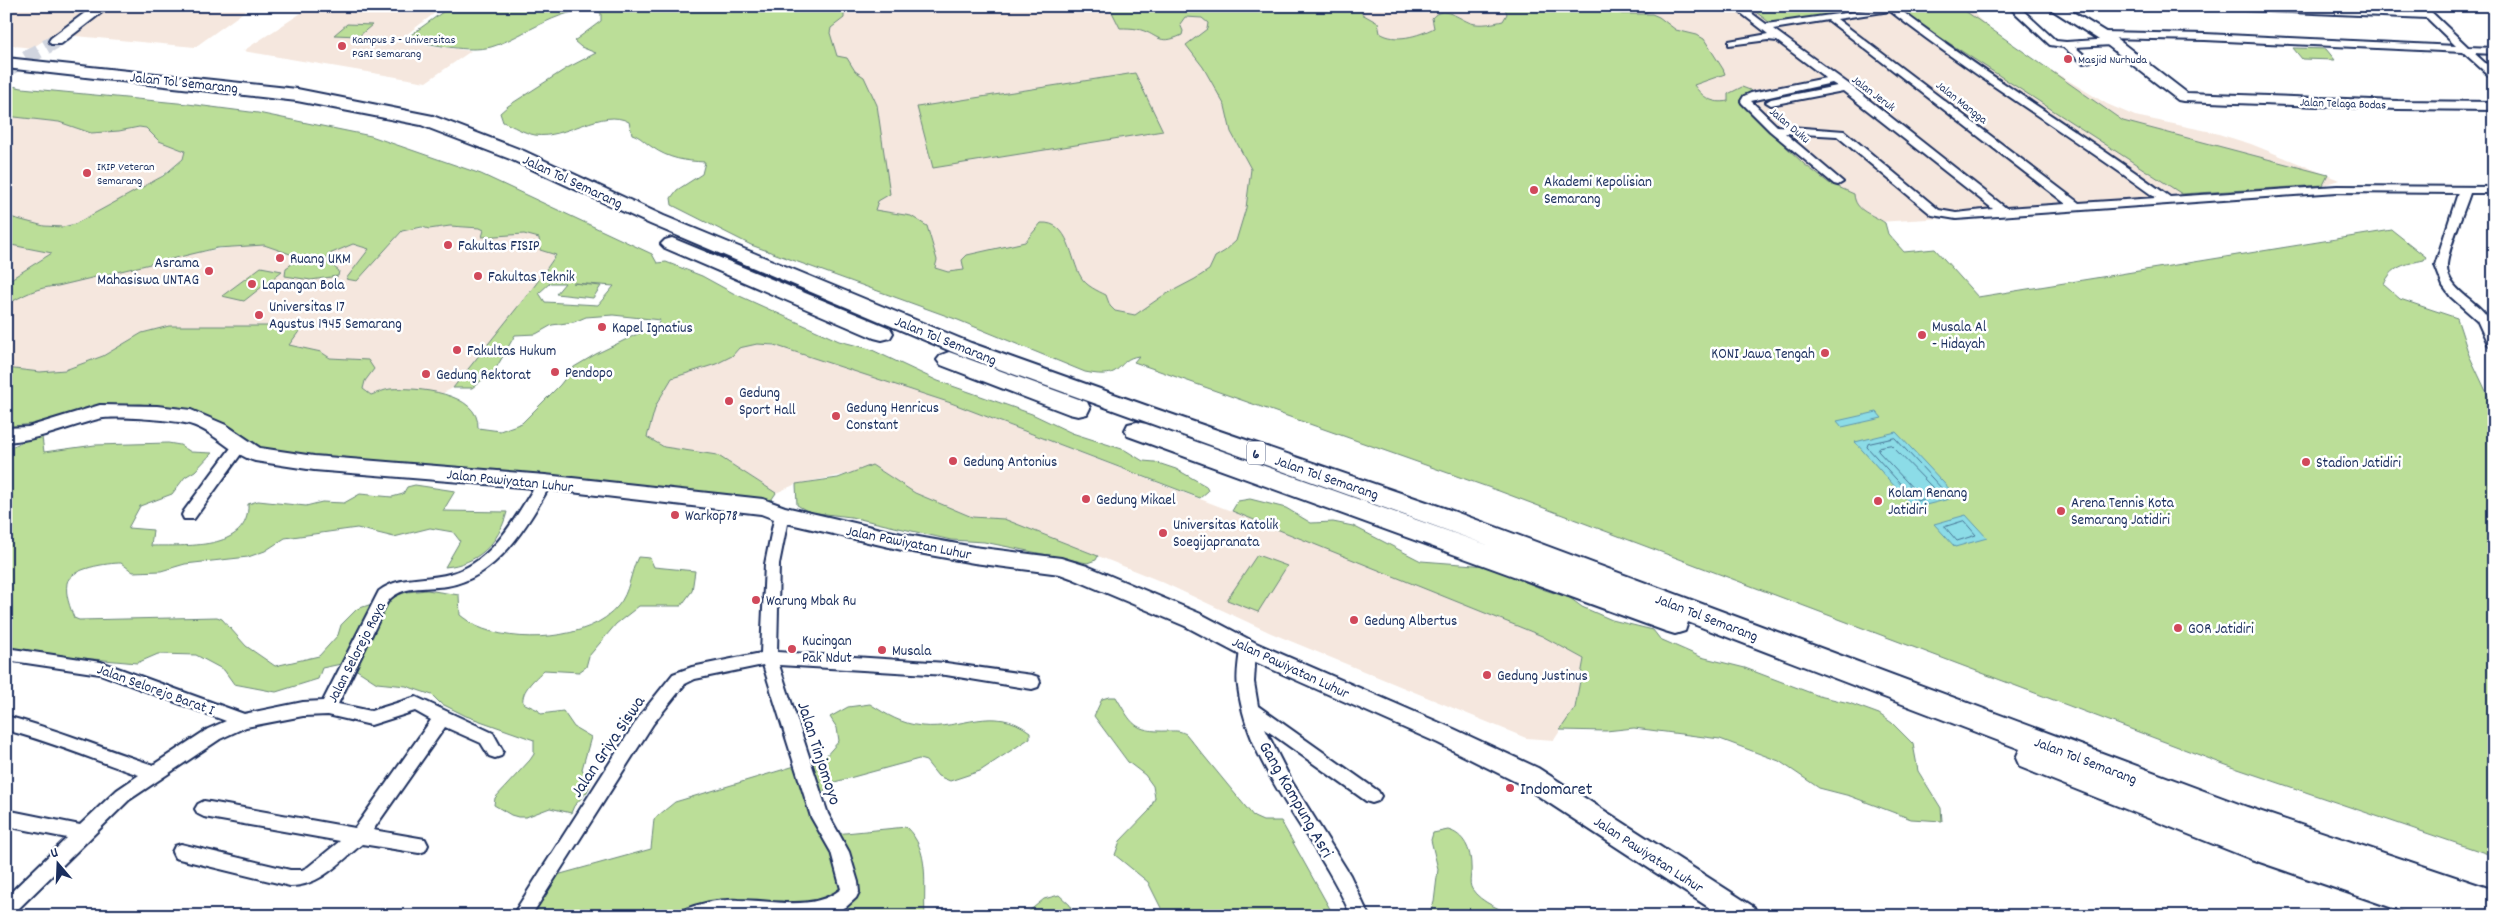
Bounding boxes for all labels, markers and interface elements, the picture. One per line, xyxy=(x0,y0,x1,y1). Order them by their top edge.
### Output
place label: Kampus 3 - Universitas PGRI Semarang xyxy=(352,32,455,63)
marker: Kampus 3 - Universitas PGRI Semarang xyxy=(336,40,348,52)
place label: Masjid Nurhuda xyxy=(2078,52,2147,69)
marker: Masjid Nurhuda xyxy=(2062,53,2074,65)
street label: Jalan Tol Semarang xyxy=(129,67,239,101)
street label: Jalan Jeruk xyxy=(1848,72,1899,116)
street label: Jalan Mangga xyxy=(1932,78,1991,129)
street label: Jalan Telaga Bodas xyxy=(2300,94,2386,115)
street label: Jalan Duku xyxy=(1765,104,1813,148)
street label: Jalan Tol Semarang xyxy=(518,150,626,216)
place label: IKIP Veteran Semarang xyxy=(97,159,155,190)
marker: IKIP Veteran Semarang xyxy=(81,167,93,179)
place label: Akademi Kepolisian Semarang xyxy=(1544,172,1652,211)
marker: Akademi Kepolisian Semarang xyxy=(1528,184,1540,196)
place label: Fakultas FISIP xyxy=(458,236,540,258)
marker: Fakultas FISIP xyxy=(442,239,454,251)
place label: Ruang UKM xyxy=(290,249,351,271)
marker: Ruang UKM xyxy=(274,252,286,264)
place label: Asrama Mahasiswa UNTAG xyxy=(97,253,200,292)
marker: Asrama Mahasiswa UNTAG xyxy=(203,265,215,277)
place label: Fakultas Teknik xyxy=(488,267,575,289)
marker: Fakultas Teknik xyxy=(472,270,484,282)
place label: Lapangan Bola xyxy=(262,275,345,297)
marker: Lapangan Bola xyxy=(246,278,258,290)
place label: Universitas 17 Agustus 1945 Semarang xyxy=(269,297,402,336)
marker: Universitas 17 Agustus 1945 Semarang xyxy=(253,309,265,321)
street label: Jalan Tol Semarang xyxy=(891,311,1000,372)
place label: Musala Al - Hidayah xyxy=(1932,317,1987,356)
place label: Kapel Ignatius xyxy=(612,318,693,340)
marker: Kapel Ignatius xyxy=(596,321,608,333)
marker: Musala Al - Hidayah xyxy=(1916,329,1928,341)
place label: Fakultas Hukum xyxy=(467,341,556,363)
marker: Fakultas Hukum xyxy=(451,344,463,356)
place label: KONI Jawa Tengah xyxy=(1711,344,1815,366)
marker: KONI Jawa Tengah xyxy=(1819,347,1831,359)
place label: Pendopo xyxy=(565,363,613,385)
place label: Gedung Rektorat xyxy=(436,365,531,387)
marker: Pendopo xyxy=(549,366,561,378)
marker: Gedung Rektorat xyxy=(420,368,432,380)
place label: Gedung Sport Hall xyxy=(739,383,796,422)
marker: Gedung Sport Hall xyxy=(723,395,735,407)
place label: Gedung Henricus Constant xyxy=(846,398,939,437)
marker: Gedung Henricus Constant xyxy=(830,410,842,422)
road number: 6 xyxy=(1247,442,1265,464)
street label: Jalan Tol Semarang xyxy=(1271,451,1381,507)
place label: Gedung Antonius xyxy=(963,452,1057,474)
place label: Stadion Jatidiri xyxy=(2316,453,2401,475)
marker: Gedung Antonius xyxy=(947,455,959,467)
marker: Stadion Jatidiri xyxy=(2300,456,2312,468)
street label: Jalan Pawiyatan Luhur xyxy=(445,464,575,500)
place label: Kolam Renang Jatidiri xyxy=(1888,483,1967,522)
place label: Gedung Mikael xyxy=(1096,490,1176,512)
marker: Gedung Mikael xyxy=(1080,493,1092,505)
place label: Arena Tennis Kota Semarang Jatidiri xyxy=(2071,493,2175,532)
marker: Kolam Renang Jatidiri xyxy=(1872,495,1884,507)
marker: Arena Tennis Kota Semarang Jatidiri xyxy=(2055,505,2067,517)
place label: Warkop78 xyxy=(685,506,738,528)
marker: Warkop78 xyxy=(669,509,681,521)
place label: Universitas Katolik Soegijapranata xyxy=(1173,515,1278,554)
street label: Jalan Pawiyatan Luhur xyxy=(844,521,974,567)
marker: Universitas Katolik Soegijapranata xyxy=(1157,527,1169,539)
street label: Jalan Tol Semarang xyxy=(1652,589,1761,649)
place label: Warung Mbak Ru xyxy=(766,591,856,613)
marker: Warung Mbak Ru xyxy=(750,594,762,606)
street label: Jalan Selorejo Raya xyxy=(323,598,393,707)
place label: Gedung Albertus xyxy=(1364,611,1457,633)
marker: Gedung Albertus xyxy=(1348,614,1360,626)
place label: GOR Jatidiri xyxy=(2188,619,2254,641)
marker: GOR Jatidiri xyxy=(2172,622,2184,634)
place label: Kucingan Pak Ndut xyxy=(802,631,852,670)
street label: Jalan Pawiyatan Luhur xyxy=(1228,632,1353,706)
place label: Musala xyxy=(892,641,932,663)
marker: Kucingan Pak Ndut xyxy=(786,643,798,655)
marker: Musala xyxy=(876,644,888,656)
street label: Jalan Selorejo Barat I xyxy=(94,659,217,722)
place label: Gedung Justinus xyxy=(1497,666,1588,688)
marker: Gedung Justinus xyxy=(1481,669,1493,681)
street label: Jalan Griya Siswa xyxy=(566,691,653,803)
street label: Jalan Tinjomoyo xyxy=(789,699,846,809)
street label: Jalan Tol Semarang xyxy=(2031,732,2140,792)
street label: Gang Kampung Asri xyxy=(1251,737,1338,863)
place label: Indomaret xyxy=(1520,778,1593,803)
marker: Indomaret xyxy=(1504,782,1516,794)
street label: Jalan Pawiyatan Luhur xyxy=(1589,812,1708,900)
north arrow xyxy=(32,840,82,890)
text: U xyxy=(48,843,61,864)

